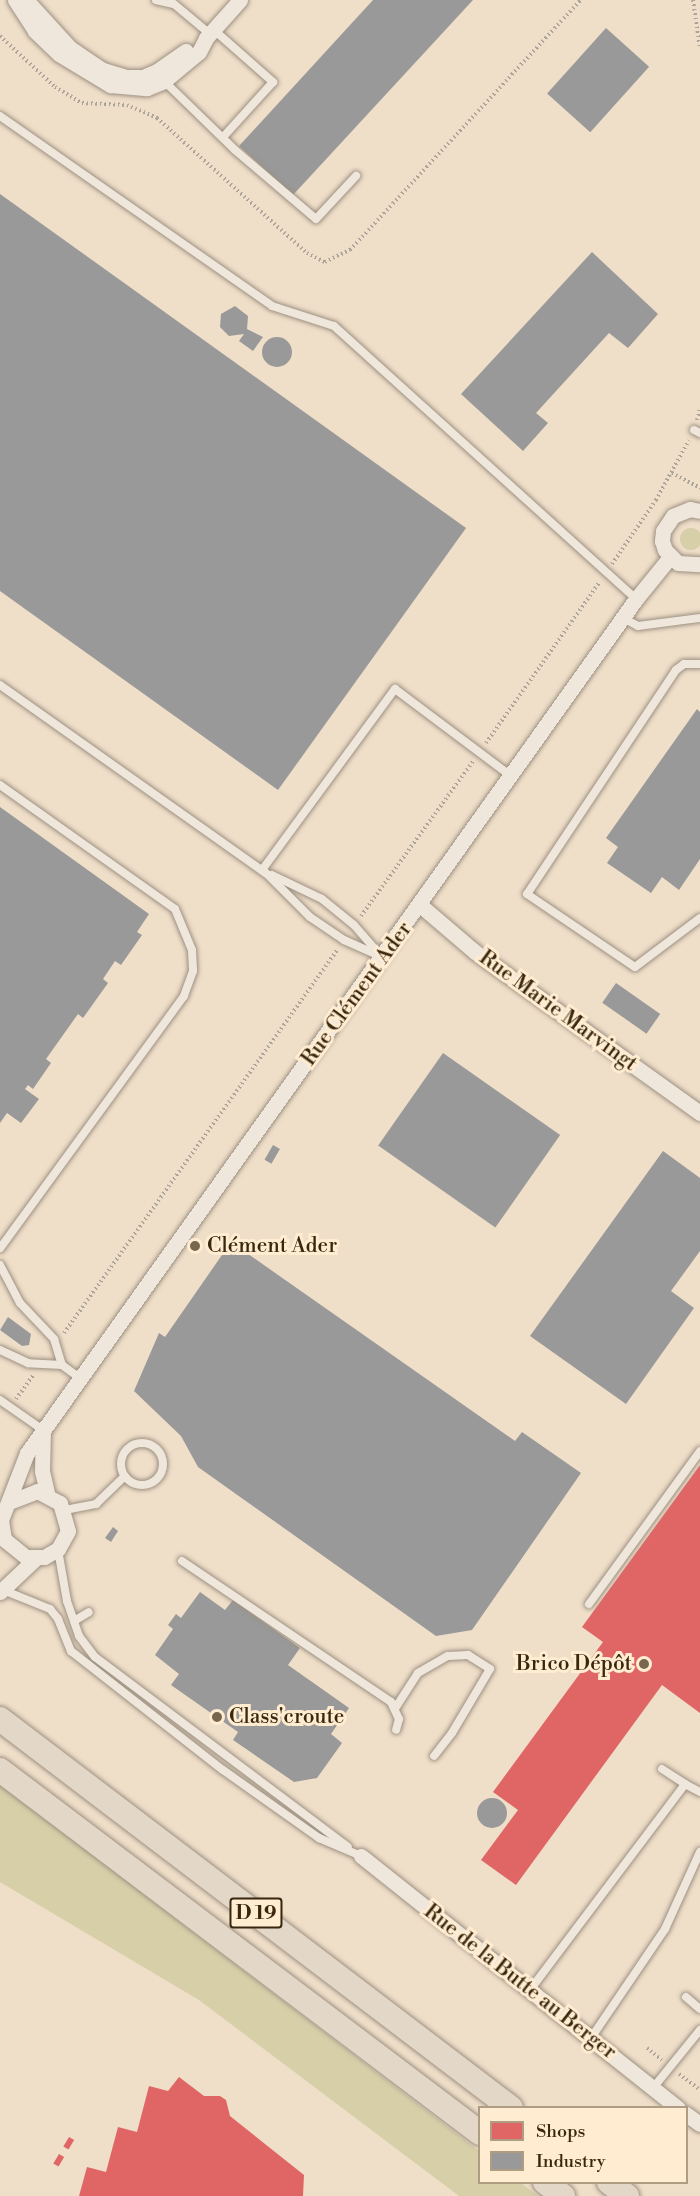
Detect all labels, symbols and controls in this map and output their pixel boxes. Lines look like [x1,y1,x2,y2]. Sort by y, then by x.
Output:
street label: Rue Clément Ader [296,917,418,1071]
street label: Rue Marie Marvingt [474,945,642,1077]
place label: Clément Ader [207,1233,337,1259]
marker: Clément Ader [188,1239,202,1253]
place label: Brico Dépôt [516,1651,632,1677]
marker: Brico Dépôt [637,1657,651,1671]
place label: Class'croute [229,1704,344,1730]
marker: Class'croute [210,1710,224,1724]
road number: D 19 [229,1896,283,1930]
street label: Rue de la Butte au Berger [419,1899,621,2065]
legend [478,2106,688,2184]
text: Shops [536,2120,585,2143]
text: Industry [536,2150,606,2173]

